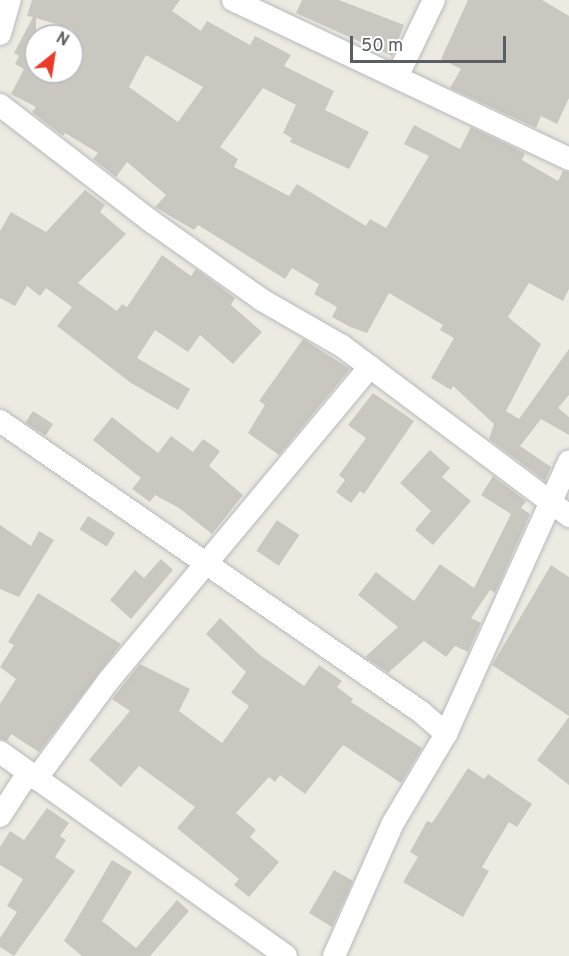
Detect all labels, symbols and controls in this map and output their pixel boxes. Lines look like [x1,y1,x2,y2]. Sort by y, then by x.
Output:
north arrow [24,24,84,84]
scale bar [353,24,509,62]
text: N [52,29,72,52]
text: 50 m [361,35,403,58]

